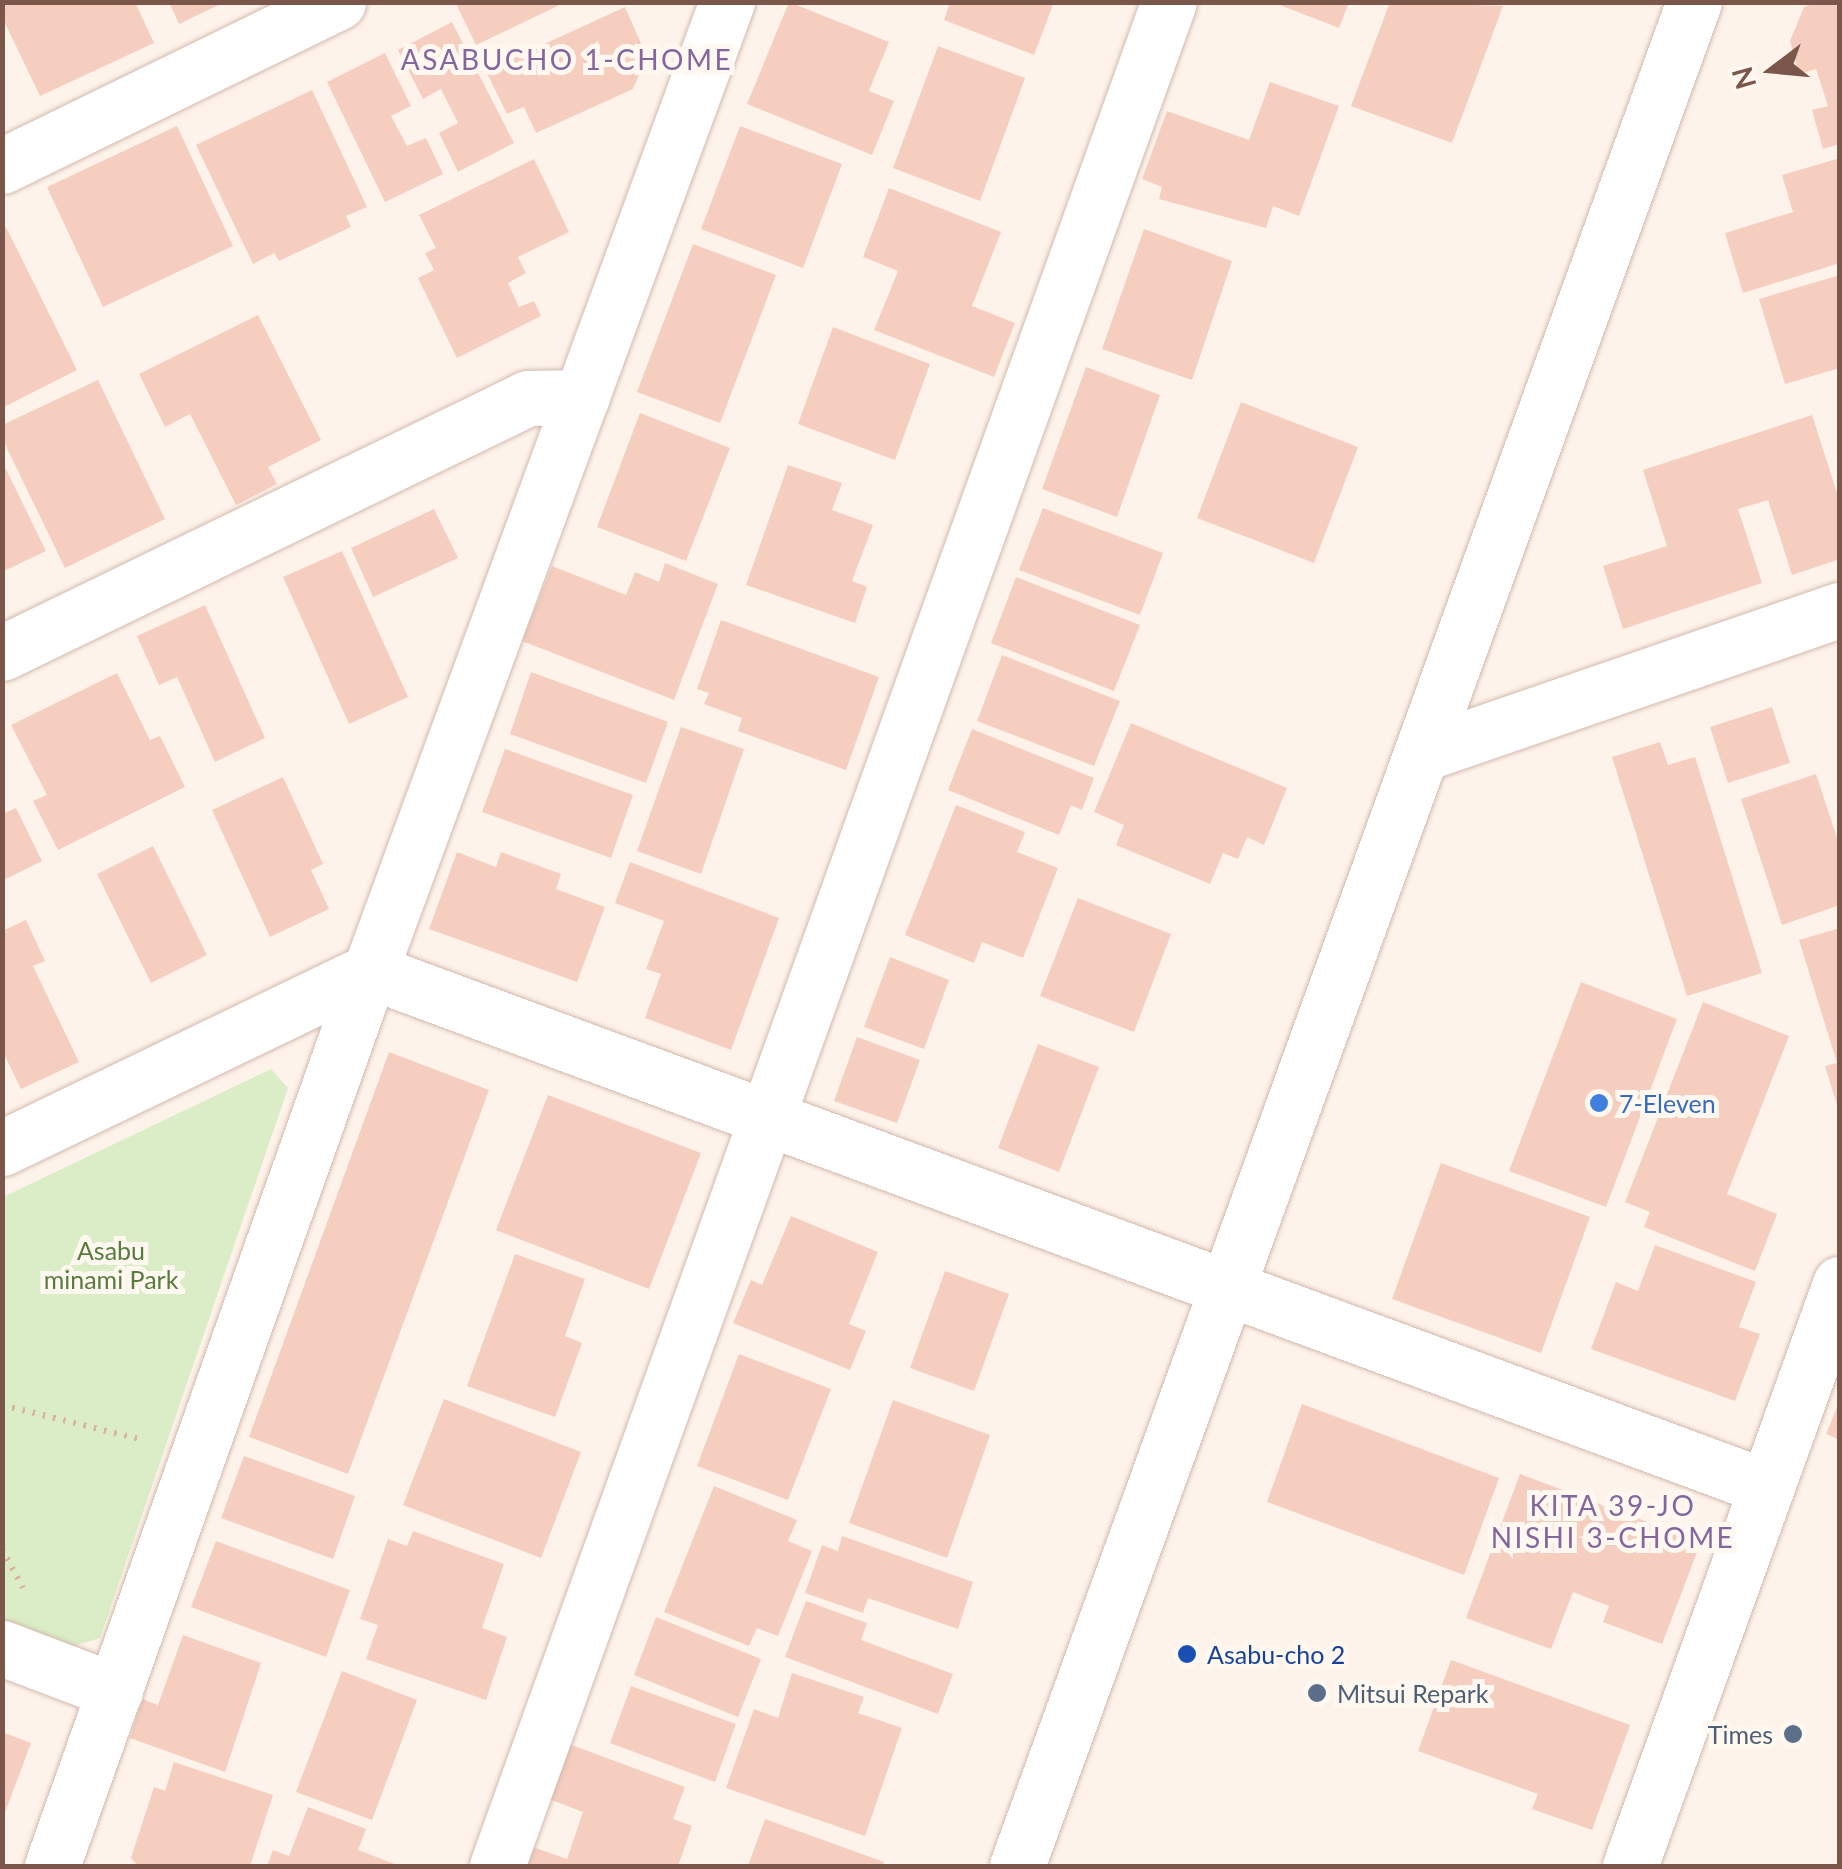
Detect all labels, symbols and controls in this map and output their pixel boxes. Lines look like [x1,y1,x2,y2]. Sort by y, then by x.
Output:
north arrow [1722,20,1822,120]
district label: ASABUCHO 1-CHOME [401,42,733,76]
text: N [1724,63,1762,93]
place label: 7-Eleven [1619,1088,1716,1118]
marker: 7-Eleven [1588,1092,1610,1114]
park label: Asabu minami Park [44,1236,178,1295]
district label: KITA 39-JO NISHI 3-CHOME [1491,1488,1735,1554]
place label: Asabu-cho 2 [1207,1639,1345,1669]
marker: Asabu-cho 2 [1176,1643,1198,1665]
place label: Mitsui Repark [1337,1678,1488,1708]
marker: Mitsui Repark [1306,1682,1328,1704]
place label: Times [1708,1719,1773,1749]
marker: Times [1782,1723,1804,1745]

